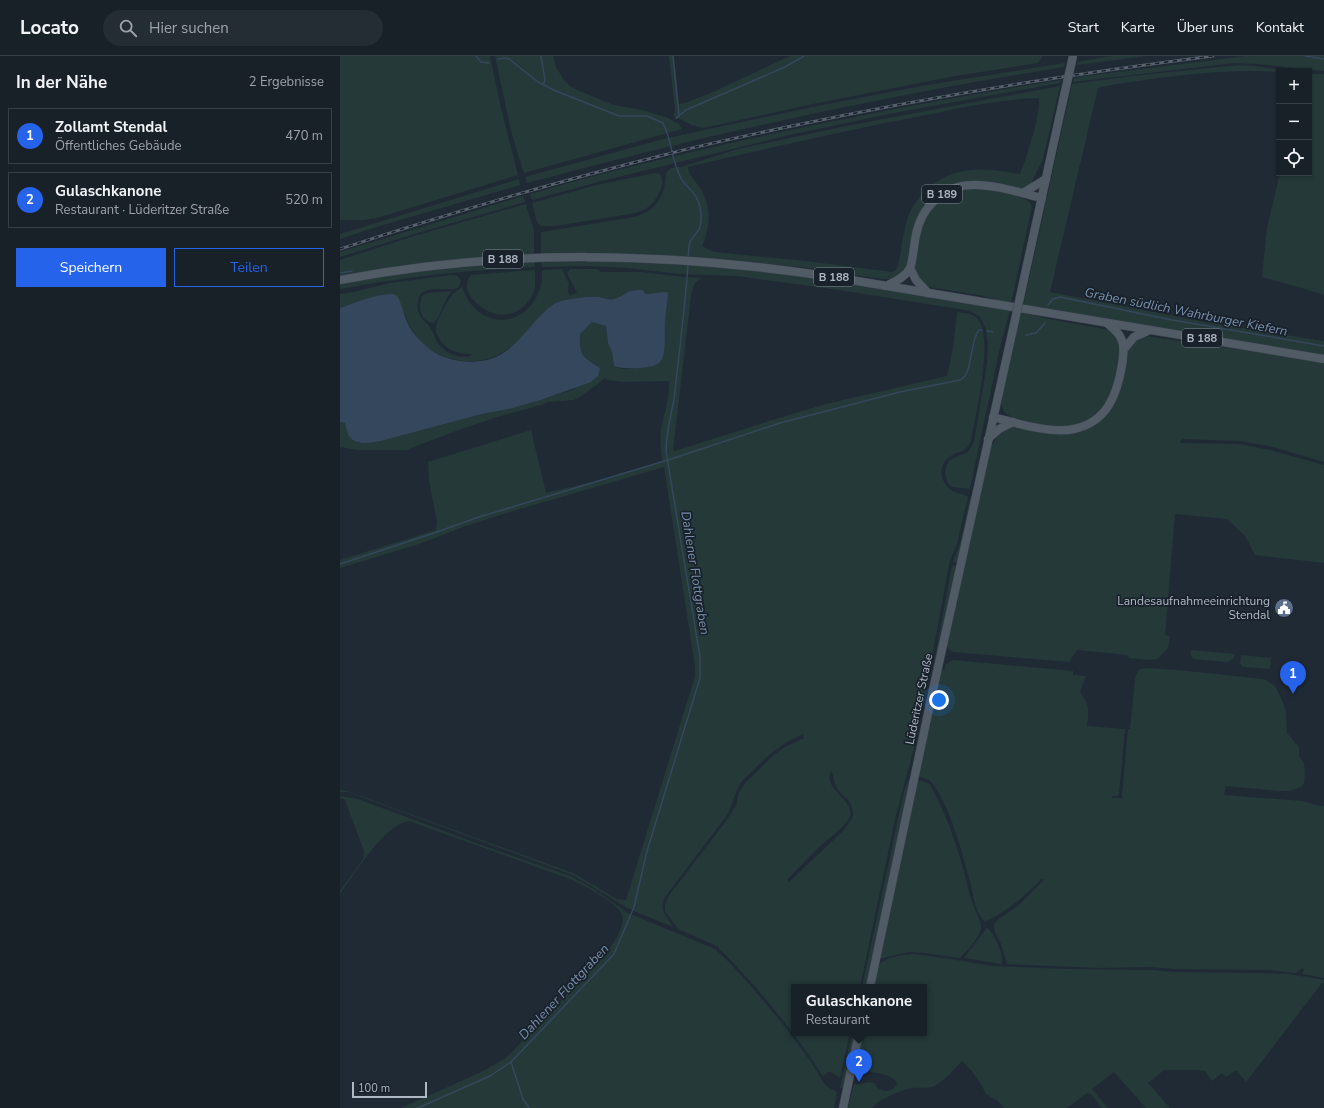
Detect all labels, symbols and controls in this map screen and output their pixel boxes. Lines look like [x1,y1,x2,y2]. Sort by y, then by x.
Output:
search box [103,10,383,46]
text: Locato [20,15,79,41]
icon: search [117,17,139,39]
text: Hier suchen [149,18,229,38]
text: Start [1068,18,1099,37]
text: Karte [1121,18,1155,37]
text: Über uns [1177,18,1234,37]
text: Kontakt [1256,18,1304,37]
map controls [1276,68,1312,176]
button: + [1276,68,1312,104]
text: In der Nähe [16,71,107,94]
text: 2 Ergebnisse [249,73,324,91]
button: − [1276,104,1312,140]
text: Zollamt Stendal [55,117,167,137]
text: 1 [26,127,34,145]
text: 470 m [285,127,323,145]
text: Öffentliches Gebäude [55,137,181,155]
button: locate [1276,140,1312,176]
text: Gulaschkanone [55,181,161,201]
road number: B 189 [922,185,962,203]
text: 2 [26,191,34,209]
text: 520 m [285,191,323,209]
text: Restaurant · Lüderitzer Straße [55,201,229,219]
button: Speichern [16,248,166,287]
button: Teilen [174,248,324,287]
road number: B 188 [483,250,523,268]
road number: B 188 [814,268,854,286]
water label: Graben südlich Wahrburger Kiefern [1083,283,1289,341]
road number: B 188 [1182,329,1222,347]
water label: Dahlener Flottgraben [676,510,714,636]
place label: Landesaufnahmeeinrichtung Stendal [1117,593,1270,623]
public building icon: Landesaufnahmeeinrichtung Stendal [1273,597,1295,619]
street label: Lüderitzer Straße [902,652,936,746]
pin: 1 [1280,661,1306,694]
your location [929,690,949,710]
water label: Dahlener Flottgraben [515,940,613,1044]
popup [791,984,927,1036]
text: Gulaschkanone [806,991,912,1011]
text: Restaurant [806,1011,870,1029]
pin: 2 [846,1049,872,1082]
scale bar [352,1080,427,1099]
text: 100 m [358,1081,390,1096]

